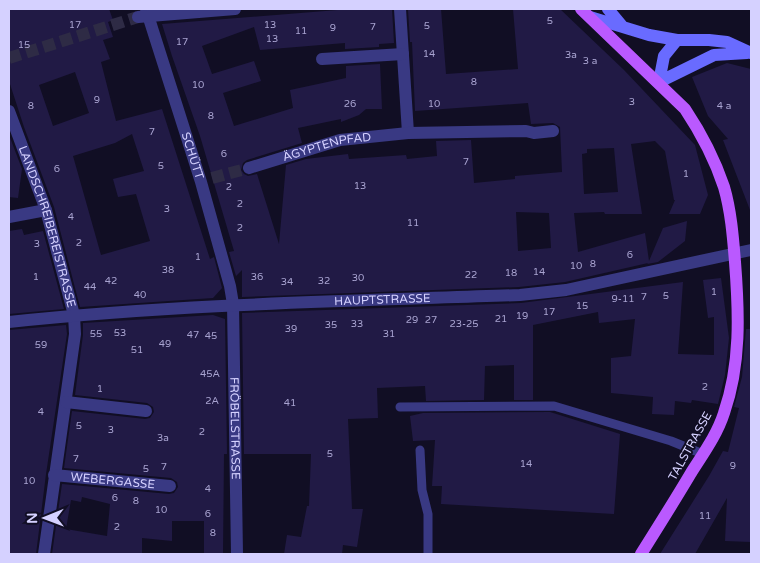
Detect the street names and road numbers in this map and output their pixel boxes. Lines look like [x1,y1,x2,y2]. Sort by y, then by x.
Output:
street label: ÄGYPTENPFAD [281,130,372,164]
street label: SCHÜTT [179,131,207,182]
street label: LANDSCHREIBEREISTRASSE [16,144,79,309]
street label: HAUPTSTRASSE [334,291,431,308]
street label: FRÖBELSTRASSE [227,377,243,480]
street label: TALSTRASSE [665,409,715,483]
street label: WEBERGASSE [70,470,156,492]

